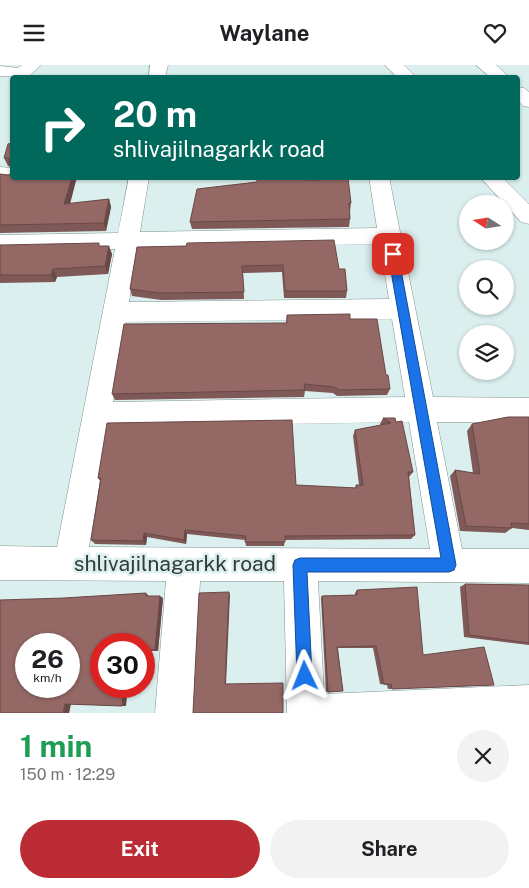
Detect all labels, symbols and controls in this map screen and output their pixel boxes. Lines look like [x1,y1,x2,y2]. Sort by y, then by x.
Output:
icon: menu [20,19,48,47]
icon: heart [481,19,509,47]
text: Waylane [220,20,309,46]
text: 20 m [113,94,197,135]
icon: right [30,95,95,160]
text: shlivajilnagarkk road [113,136,325,162]
north arrow [459,195,514,250]
map controls [459,195,514,380]
pin [372,233,414,275]
icon: arrive [379,240,407,268]
button: search [459,260,514,315]
button: layers [459,325,514,380]
street label: shlivajilnagarkk road [74,551,276,576]
speed limit sign: 30 [90,633,155,698]
text: 26 [31,644,64,674]
position arrow [278,649,330,701]
text: km/h [33,671,62,685]
text: 1 min [20,728,92,764]
button: close [457,730,509,782]
text: 150 m · 12:29 [20,765,115,784]
button: Exit [20,820,260,878]
button: Share [270,820,509,878]

